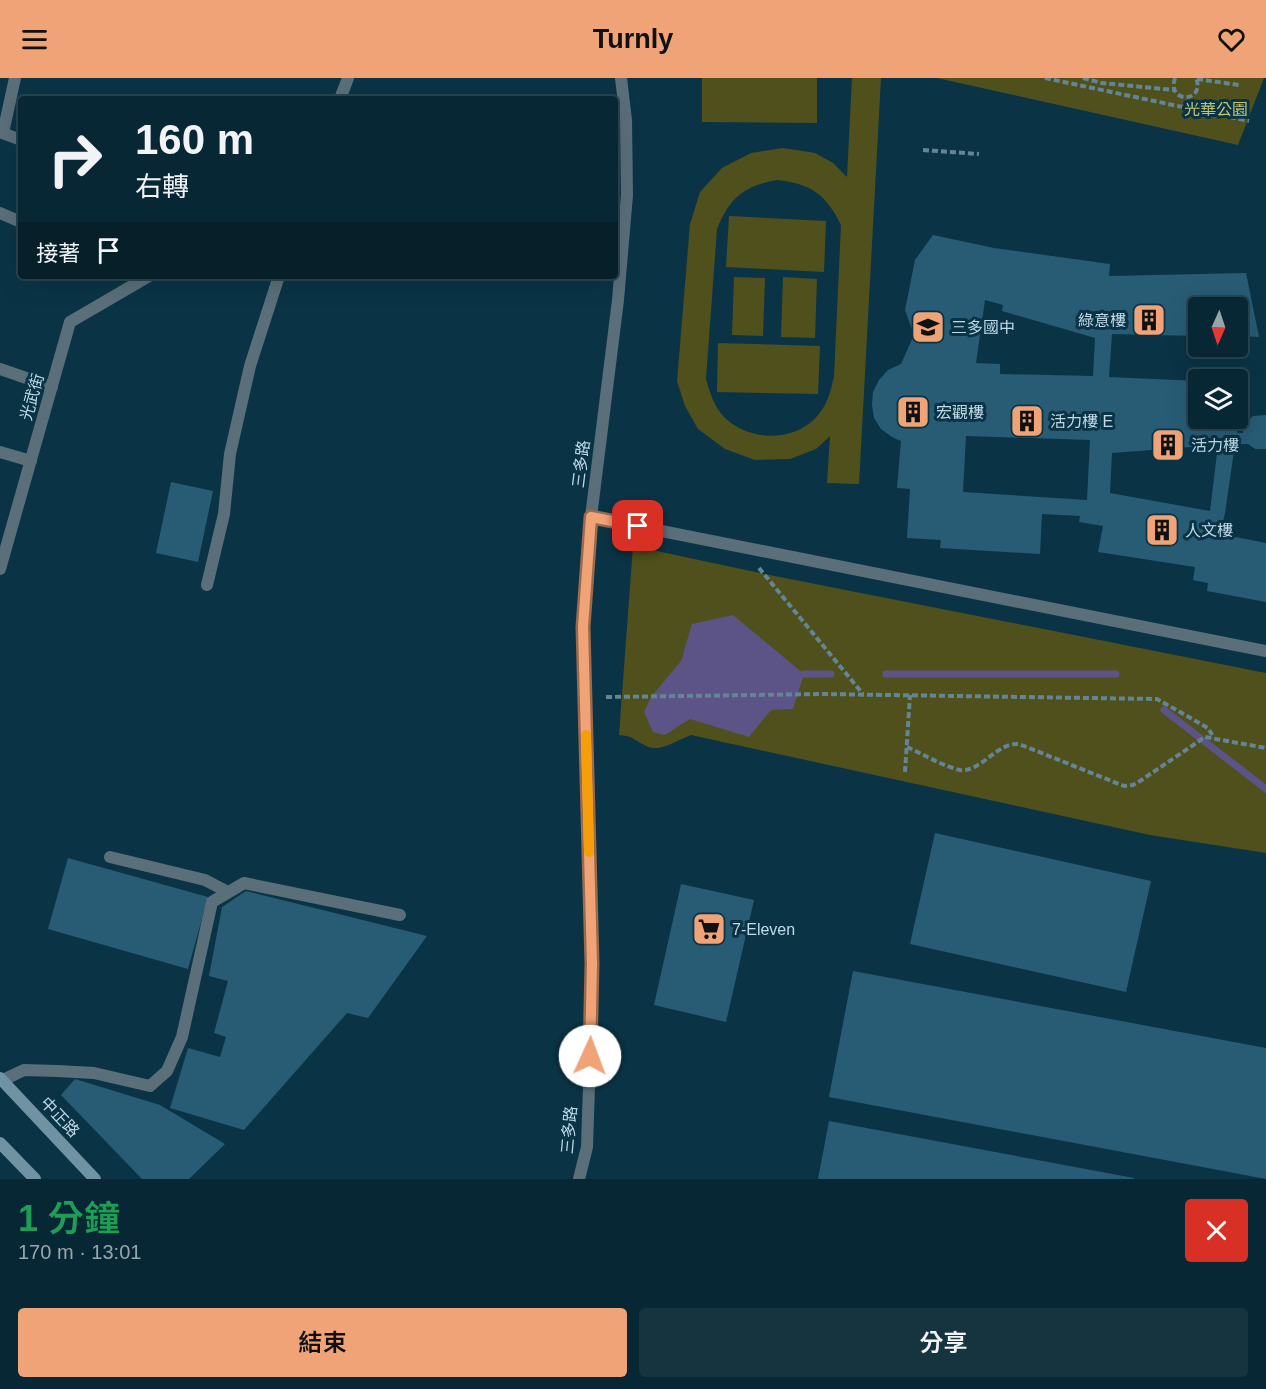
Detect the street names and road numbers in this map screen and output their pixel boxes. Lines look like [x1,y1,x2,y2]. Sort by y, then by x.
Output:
street label: 光武街 [17,372,47,422]
street label: 三多路 [570,439,592,489]
street label: 中正路 [37,1094,83,1140]
street label: 三多路 [558,1105,580,1155]

